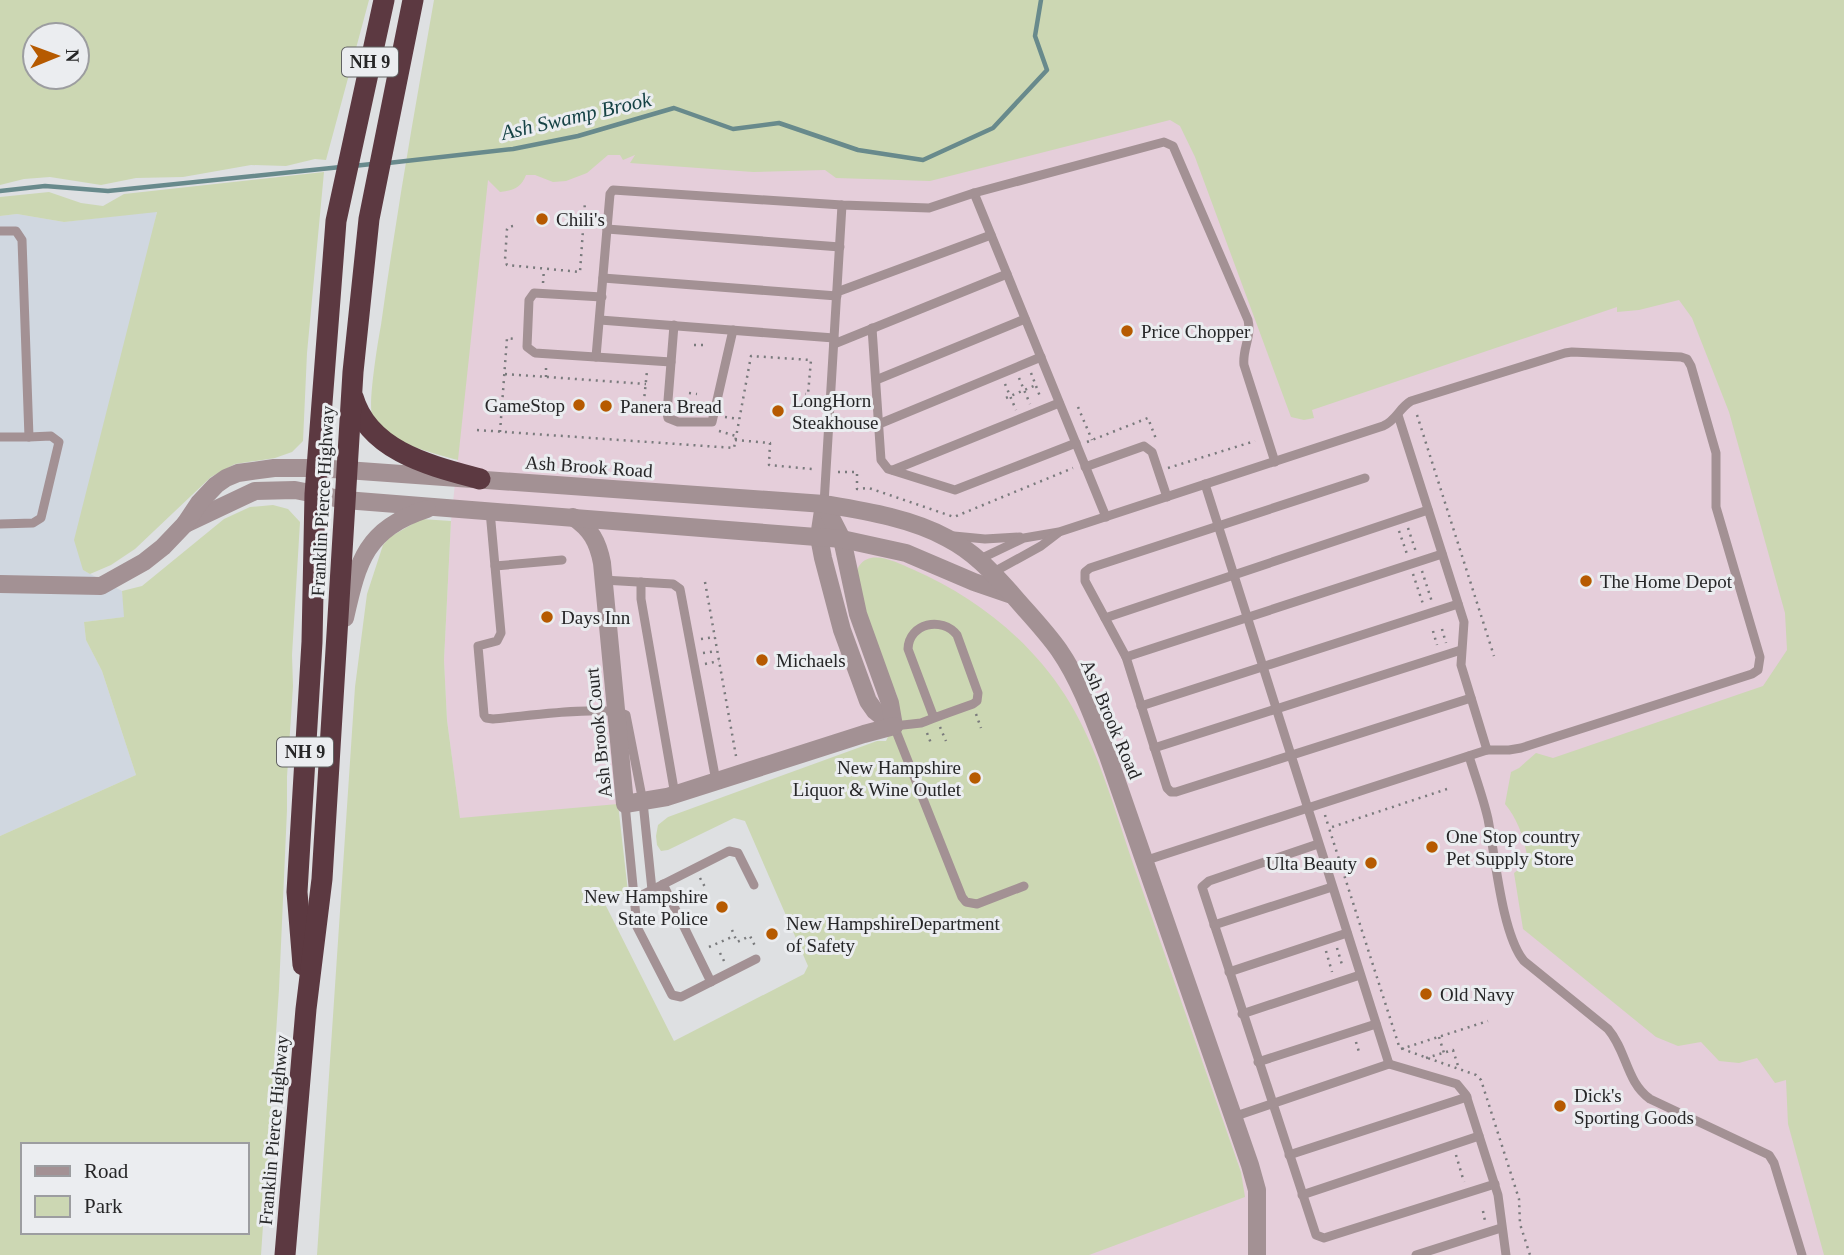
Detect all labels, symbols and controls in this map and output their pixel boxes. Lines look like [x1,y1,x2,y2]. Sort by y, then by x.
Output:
north arrow [21,21,91,91]
road number: NH 9 [342,48,398,76]
text: N [62,49,83,63]
water label: Ash Swamp Brook [497,87,654,145]
place label: Chili's [556,209,605,230]
marker: Chili's [534,211,550,227]
place label: Price Chopper [1141,321,1251,342]
marker: Price Chopper [1119,323,1135,339]
place label: LongHorn Steakhouse [792,390,879,433]
place label: GameStop [485,395,565,416]
place label: Panera Bread [620,396,722,417]
marker: GameStop [571,397,587,413]
marker: Panera Bread [598,398,614,414]
marker: LongHorn Steakhouse [770,403,786,419]
street label: Franklin Pierce Highway [307,405,338,597]
street label: Ash Brook Road [525,452,654,481]
place label: The Home Depot [1600,571,1733,592]
marker: The Home Depot [1578,573,1594,589]
place label: Days Inn [561,607,631,628]
marker: Days Inn [539,609,555,625]
place label: Michaels [776,650,846,671]
marker: Michaels [754,652,770,668]
street label: Ash Brook Road [1077,656,1146,783]
street label: Ash Brook Court [581,666,616,799]
road number: NH 9 [277,738,333,766]
place label: New Hampshire Liquor & Wine Outlet [793,757,962,800]
marker: New Hampshire Liquor & Wine Outlet [967,770,983,786]
place label: One Stop country Pet Supply Store [1446,826,1581,869]
marker: One Stop country Pet Supply Store [1424,839,1440,855]
place label: Ulta Beauty [1266,853,1357,874]
marker: Ulta Beauty [1363,855,1379,871]
place label: New Hampshire State Police [584,886,708,929]
marker: New Hampshire State Police [714,899,730,915]
place label: New HampshireDepartment of Safety [786,913,1000,956]
marker: New HampshireDepartment of Safety [764,926,780,942]
place label: Old Navy [1440,984,1515,1005]
marker: Old Navy [1418,986,1434,1002]
street label: Franklin Pierce Highway [255,1033,292,1226]
place label: Dick's Sporting Goods [1574,1085,1694,1128]
marker: Dick's Sporting Goods [1552,1098,1568,1114]
legend [21,1143,248,1234]
text: Road [84,1159,129,1183]
text: Park [84,1194,123,1218]

